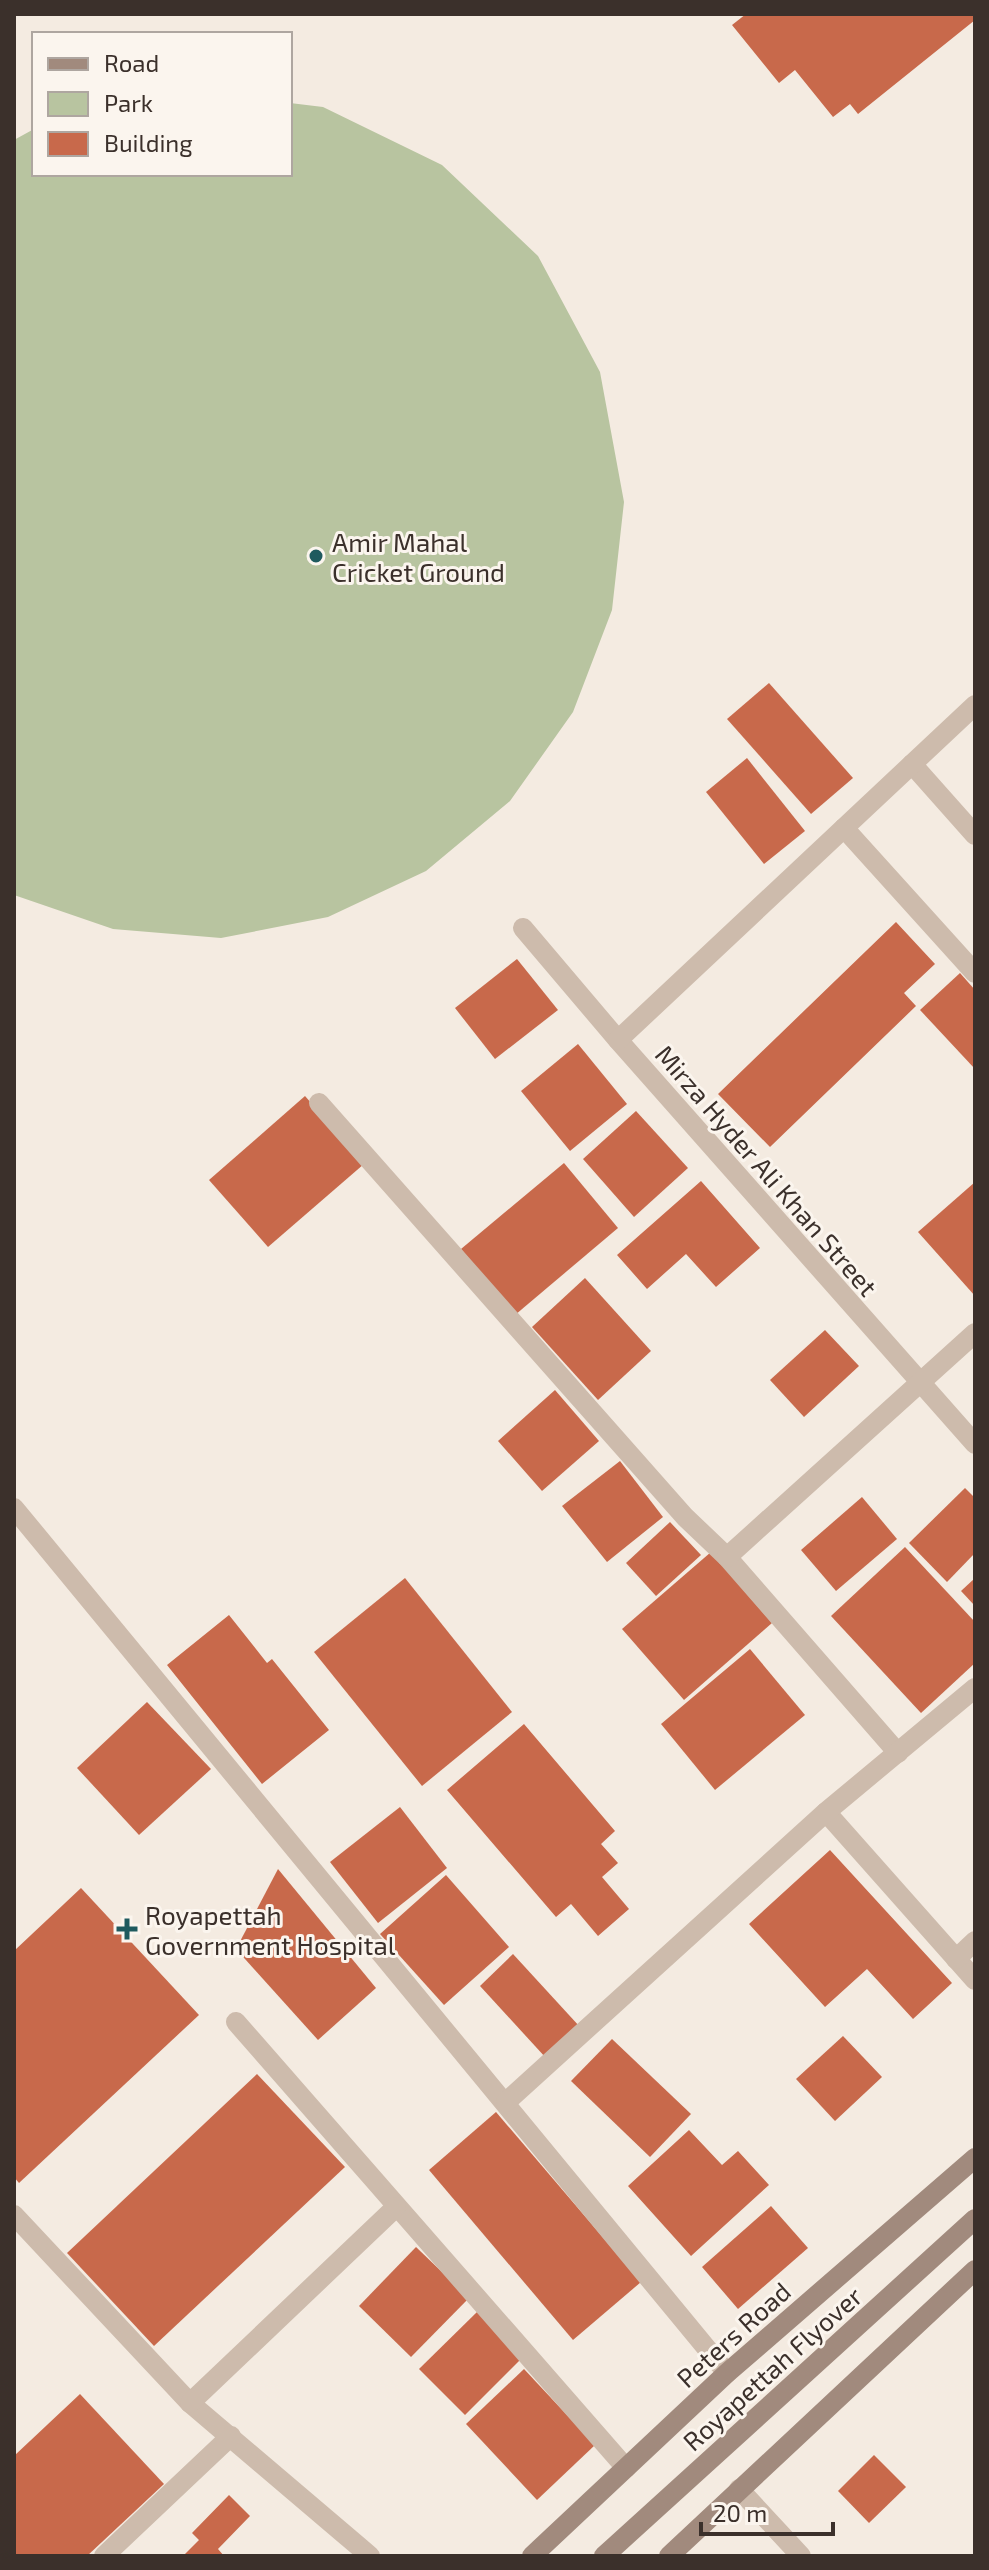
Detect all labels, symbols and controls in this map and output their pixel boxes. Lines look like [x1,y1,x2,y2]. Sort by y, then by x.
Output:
legend [32,32,292,176]
text: Road [104,48,159,77]
text: Park [104,88,153,117]
text: Building [104,128,193,157]
place label: Amir Mahal Cricket Ground [332,526,505,587]
marker: Amir Mahal Cricket Ground [307,547,325,565]
street label: Mirza Hyder Ali Khan Street [650,1038,884,1302]
place label: Royapettah Government Hospital [145,1899,396,1960]
marker: Royapettah Government Hospital [116,1918,138,1940]
street label: Peters Road [670,2275,796,2393]
street label: Royapettah Flyover [676,2280,868,2456]
scale bar [701,2486,833,2536]
text: 20 m [713,2498,767,2527]

